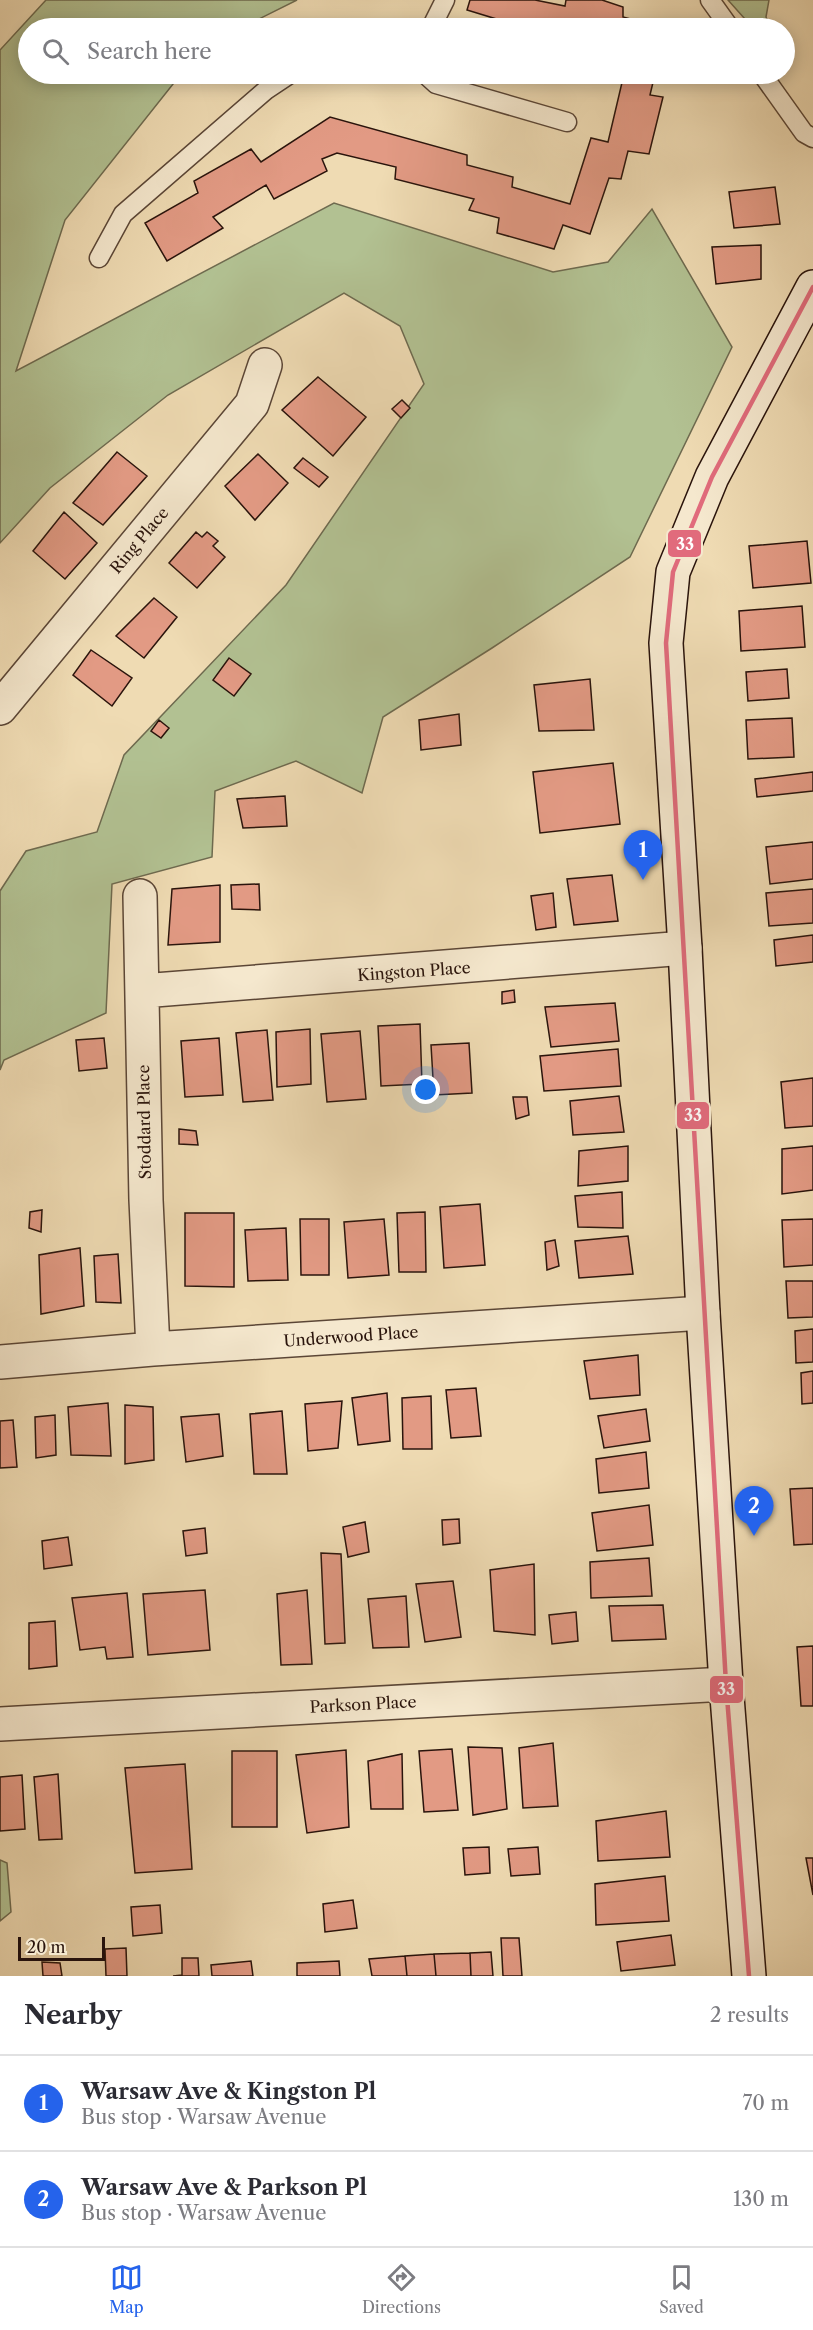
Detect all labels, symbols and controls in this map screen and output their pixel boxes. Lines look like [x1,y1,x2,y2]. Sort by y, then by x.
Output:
search box [18,18,795,84]
icon: search [39,35,72,68]
text: Search here [87,38,212,65]
street label: Ring Place [105,503,173,577]
line badge: 33 [667,529,702,558]
text: 33 [676,534,694,554]
pin: 1 [624,830,662,880]
street label: Kingston Place [357,957,471,985]
street label: Stoddard Place [133,1064,155,1179]
your location [411,1075,440,1104]
line badge: 33 [676,1101,710,1130]
text: 33 [684,1105,702,1125]
street label: Underwood Place [283,1321,419,1351]
pin: 2 [734,1486,774,1536]
line badge: 33 [709,1675,744,1704]
text: 33 [717,1679,735,1699]
street label: Parkson Place [309,1691,417,1717]
scale bar [18,1934,105,1962]
text: 20 m [27,1937,66,1957]
text: Nearby [24,1999,122,2031]
text: 2 results [710,2003,789,2027]
text: Warsaw Ave & Kingston Pl [81,2078,376,2105]
text: 1 [39,2091,48,2115]
text: 70 m [743,2091,789,2115]
text: Bus stop · Warsaw Avenue [81,2105,326,2129]
text: Warsaw Ave & Parkson Pl [81,2174,367,2201]
text: 2 [38,2187,49,2211]
text: 130 m [733,2187,789,2211]
text: Bus stop · Warsaw Avenue [81,2201,326,2225]
tab: Map [109,2261,144,2317]
tab: Directions [362,2261,441,2317]
tab: Saved [659,2261,704,2317]

